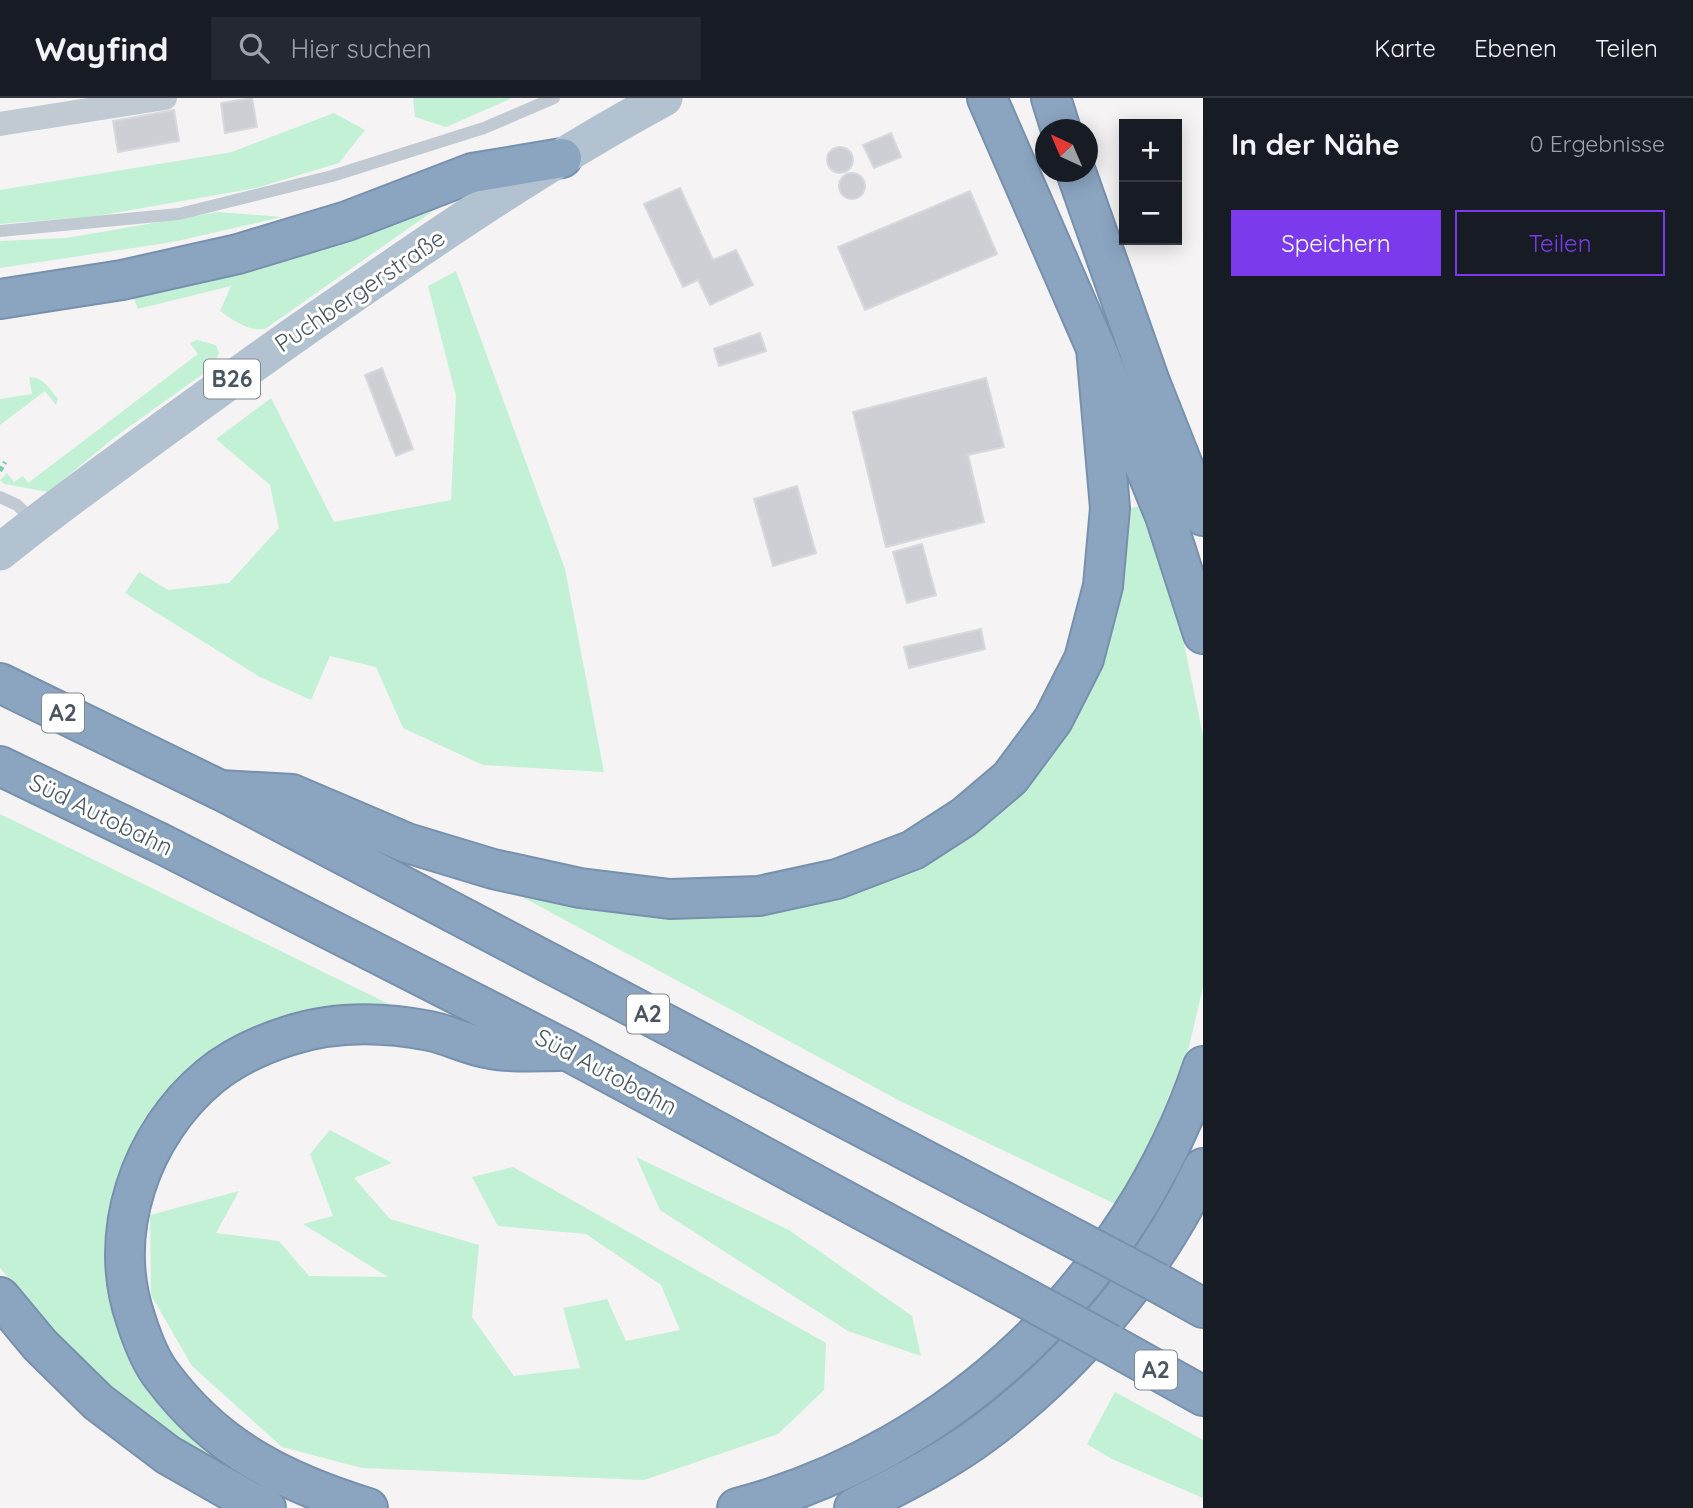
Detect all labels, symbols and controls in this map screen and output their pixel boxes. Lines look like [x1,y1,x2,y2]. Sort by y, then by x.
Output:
search box [211,17,701,80]
text: Wayfind [35,28,169,69]
icon: search [235,29,273,67]
text: Hier suchen [291,32,432,65]
text: Karte [1374,33,1436,63]
text: Ebenen [1474,33,1557,63]
text: Teilen [1595,33,1658,63]
north arrow [1035,119,1098,182]
map controls [1119,119,1182,245]
button: + [1119,119,1182,182]
text: In der Nähe [1231,125,1400,163]
text: 0 Ergebnisse [1530,129,1665,158]
button: − [1119,182,1182,245]
button: Speichern [1231,210,1441,276]
button: Teilen [1455,210,1665,276]
street label: Puchbergerstraße [268,222,450,358]
road number: B26 [204,360,260,398]
road number: A2 [42,694,84,733]
street label: Süd Autobahn [25,766,178,862]
road number: A2 [627,995,669,1034]
street label: Süd Autobahn [530,1021,683,1121]
road number: A2 [1135,1350,1177,1390]

